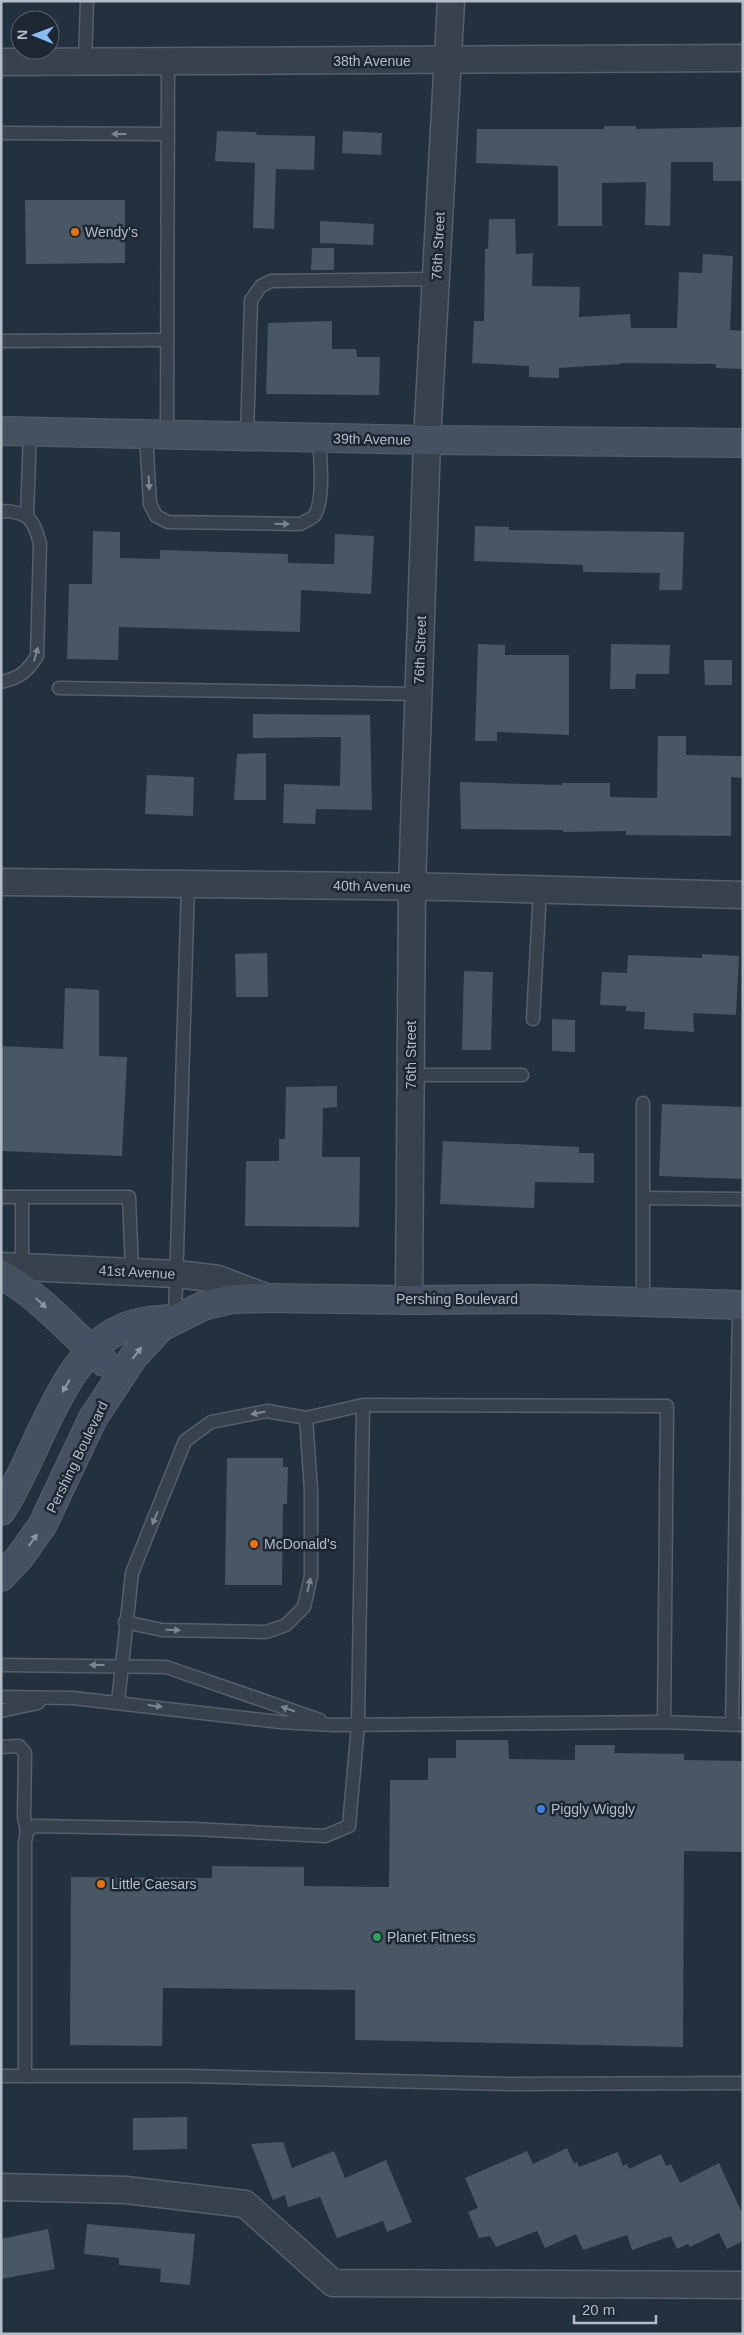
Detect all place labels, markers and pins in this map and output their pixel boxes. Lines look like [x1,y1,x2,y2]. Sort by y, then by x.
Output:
place label: Wendy's [85,224,138,240]
marker: Wendy's [69,226,81,238]
place label: McDonald's [264,1536,337,1552]
marker: McDonald's [248,1538,260,1550]
place label: Piggly Wiggly [551,1801,635,1817]
marker: Piggly Wiggly [535,1803,547,1815]
place label: Little Caesars [111,1876,197,1892]
marker: Little Caesars [95,1878,107,1890]
place label: Planet Fitness [387,1929,476,1945]
marker: Planet Fitness [371,1931,383,1943]

